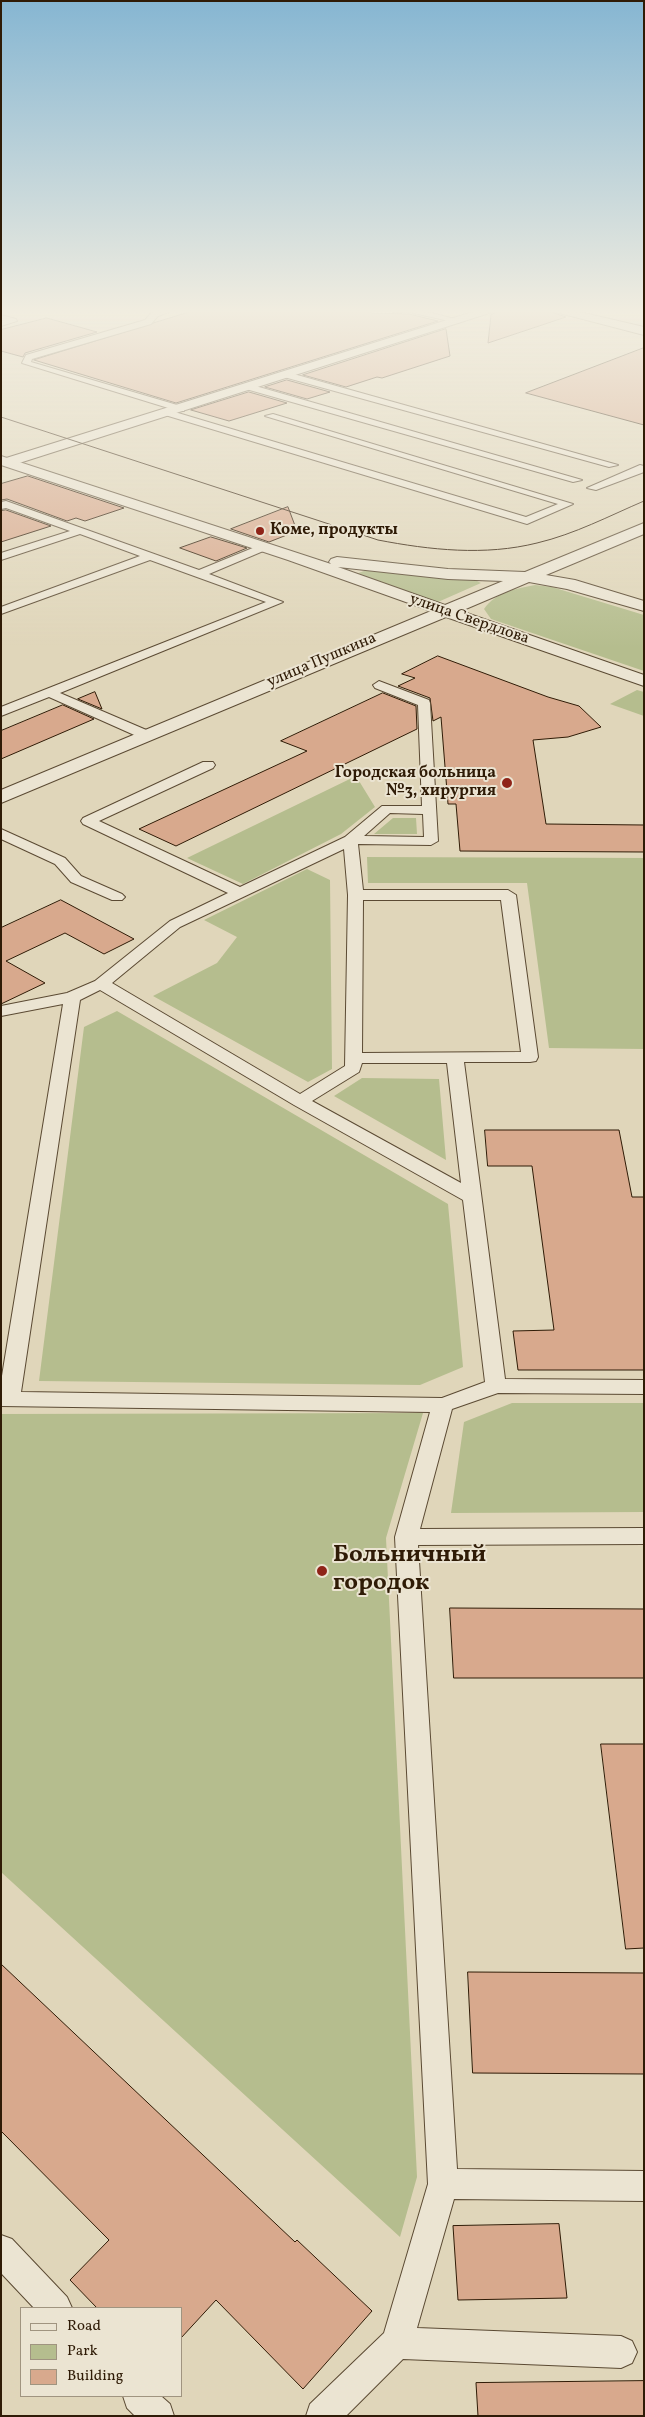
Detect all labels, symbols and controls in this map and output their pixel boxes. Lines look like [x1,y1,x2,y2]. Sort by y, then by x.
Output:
place label: Коме, продукты [270,521,398,541]
marker: Коме, продукты [254,525,266,537]
street label: улица Свердлова [407,591,531,649]
street label: улица Пушкина [264,629,380,693]
place label: Городская больница №3, хирургия [335,764,496,802]
marker: Городская больница №3, хирургия [500,776,514,790]
place label: Больничный городок [333,1543,486,1599]
marker: Больничный городок [315,1564,329,1578]
legend [20,2307,182,2397]
text: Road [67,2316,101,2337]
text: Park [67,2341,98,2362]
text: Building [67,2366,123,2387]

